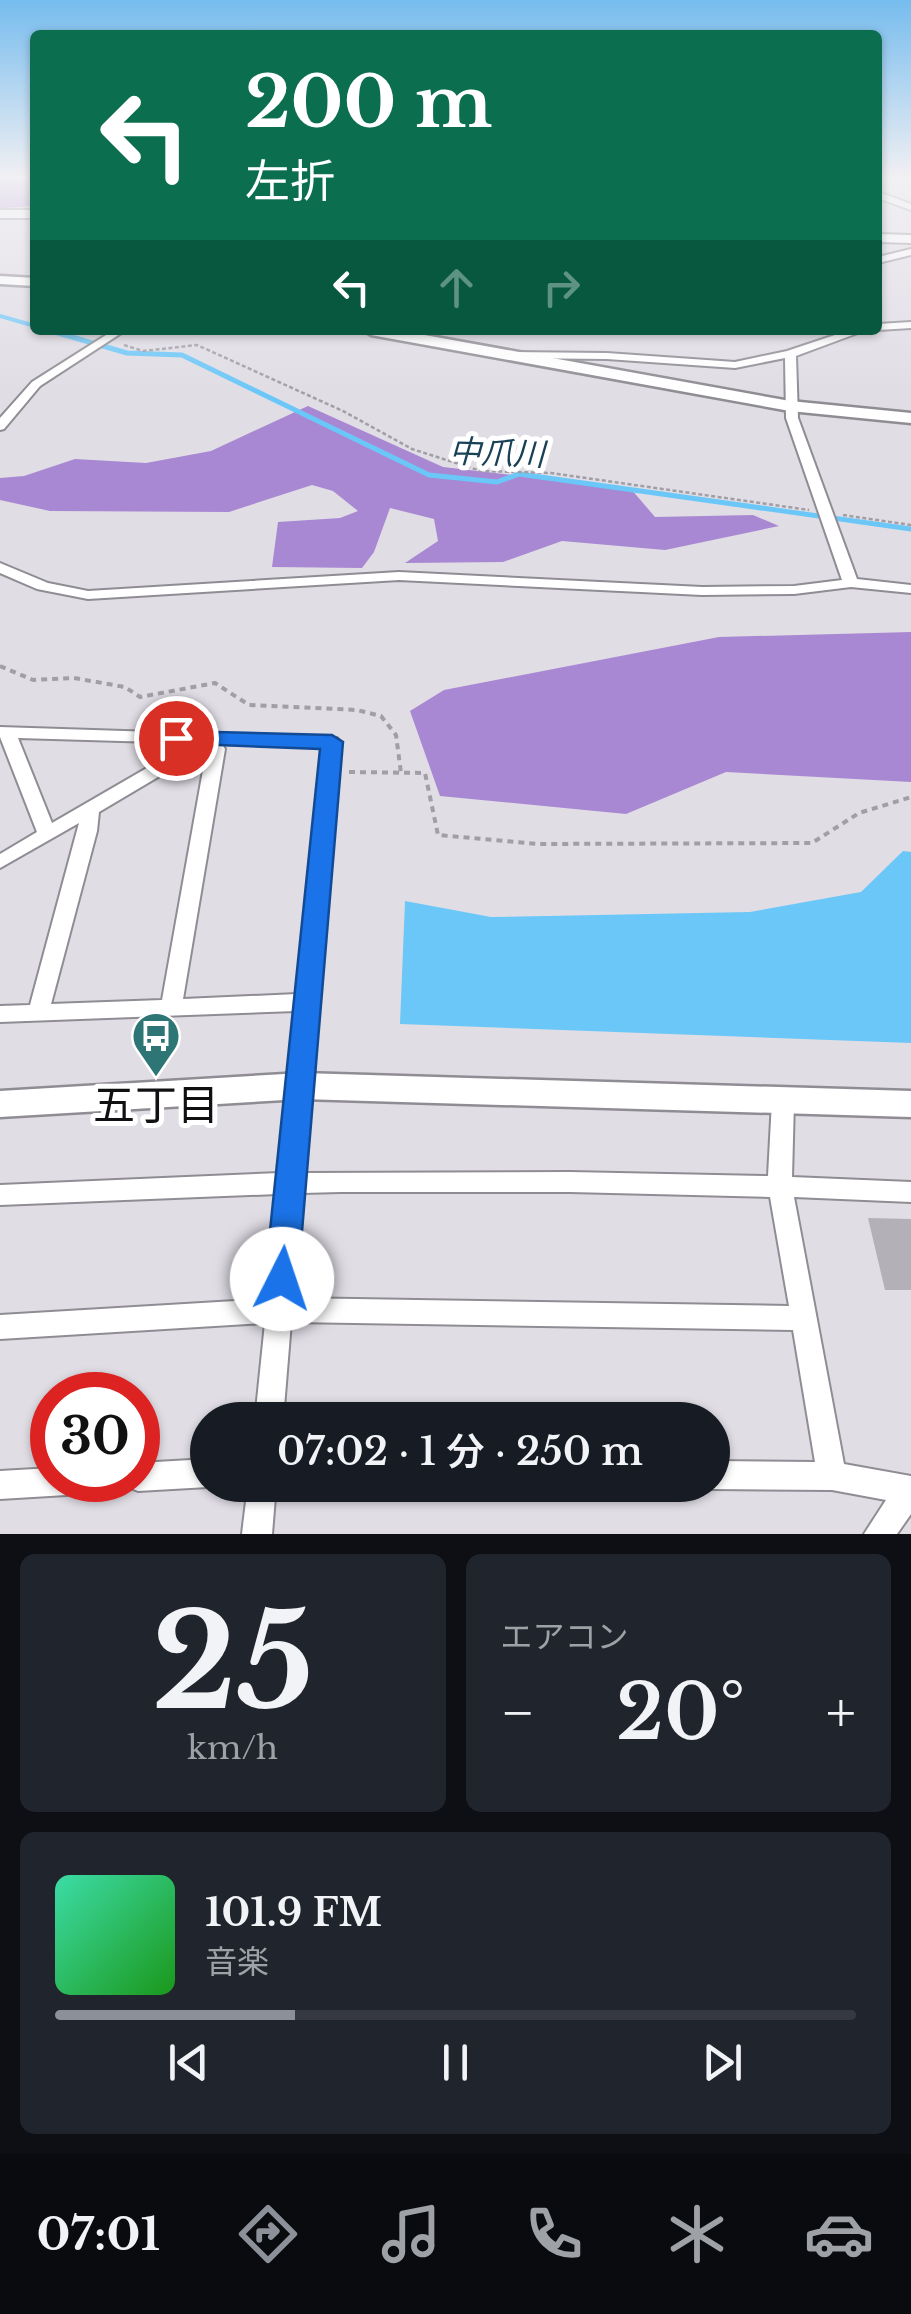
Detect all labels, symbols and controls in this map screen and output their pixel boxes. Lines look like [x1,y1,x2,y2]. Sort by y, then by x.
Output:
text: 200 m [245,59,492,146]
icon: left [80,70,210,200]
text: 左折 [245,153,335,209]
icon: left [324,260,379,315]
icon: ahead [429,260,484,315]
icon: right [534,260,589,315]
water label: 中爪川 [448,431,549,475]
pin [134,696,219,781]
icon: arrive [149,711,204,766]
bus stop icon: 五丁目 [130,1010,182,1078]
place label: 五丁目 [93,1079,219,1131]
position arrow [230,1227,334,1331]
speed limit sign: 30 [30,1372,160,1502]
text: 07:02 · 1 分 · 250 m [277,1428,643,1475]
text: 25 [152,1582,314,1743]
text: エアコン [501,1617,629,1657]
text: 20° [616,1666,745,1759]
text: − [501,1679,535,1747]
text: + [826,1679,856,1747]
text: km/h [187,1728,278,1768]
text: 101.9 FM [205,1889,382,1936]
text: 音楽 [205,1942,269,1982]
icon: previous [161,2035,216,2090]
icon: pause [428,2035,483,2090]
icon: next [695,2035,750,2090]
icon: directions [233,2199,303,2269]
icon: music [376,2199,446,2269]
icon: phone [519,2199,589,2269]
icon: climate [662,2199,732,2269]
icon: car [804,2199,874,2269]
text: 07:01 [36,2206,160,2262]

